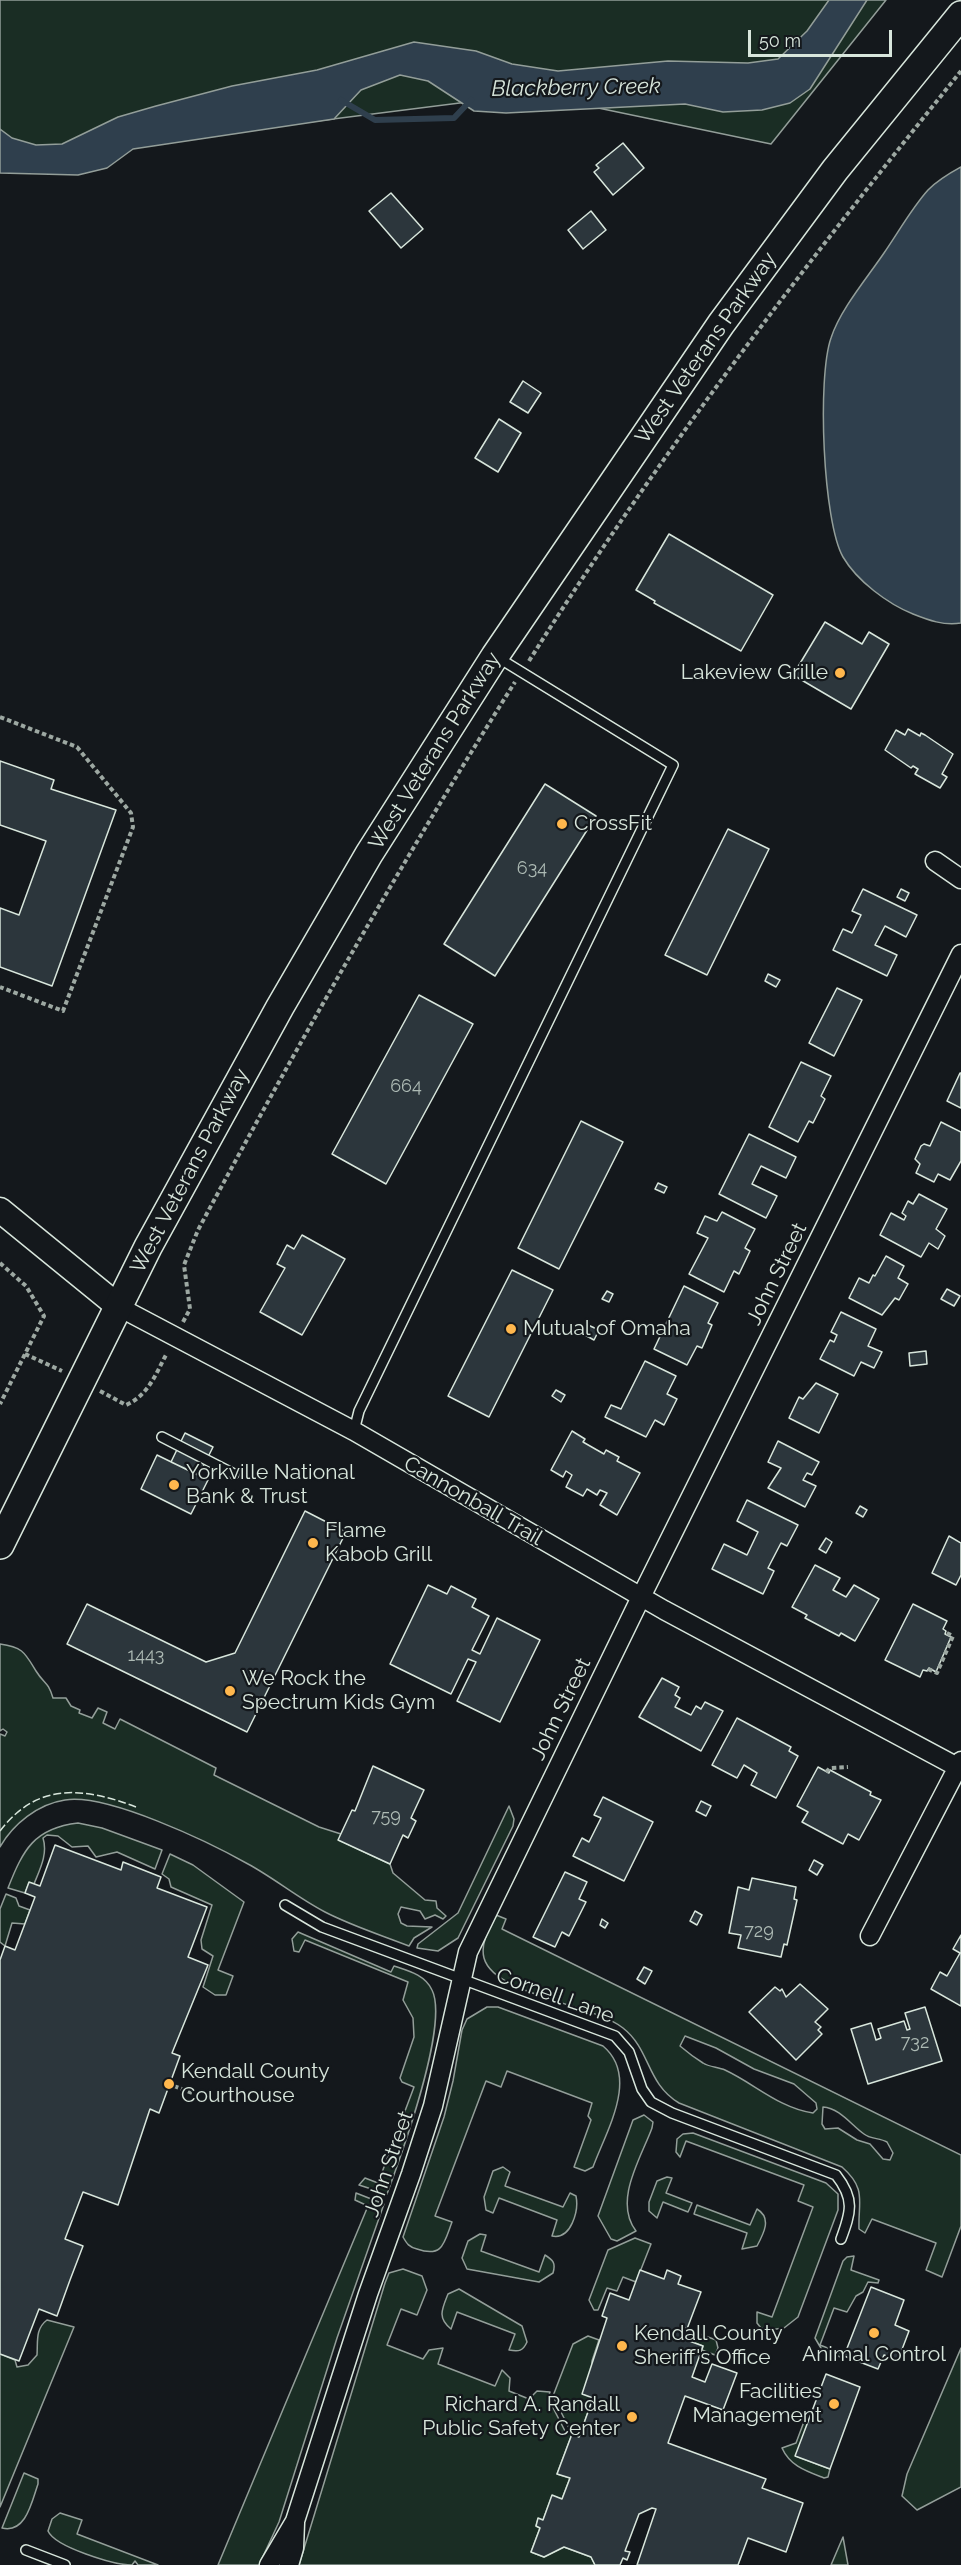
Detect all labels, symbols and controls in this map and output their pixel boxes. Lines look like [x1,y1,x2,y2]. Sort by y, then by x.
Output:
scale bar [751,18,895,56]
text: 50 m [759,30,801,51]
water label: Blackberry Creek [491,73,661,103]
street label: West Veterans Parkway [630,247,782,449]
street label: West Veterans Parkway [364,647,506,855]
place label: Lakeview Grille [681,660,828,686]
marker: Lakeview Grille [833,666,847,680]
place label: CrossFit [574,811,652,837]
marker: CrossFit [555,817,569,831]
house number: 634 [517,858,547,880]
street label: West Veterans Parkway [125,1064,255,1278]
house number: 664 [390,1076,422,1098]
street label: John Street [741,1219,813,1329]
place label: Mutual of Omaha [523,1316,691,1342]
marker: Mutual of Omaha [504,1322,518,1336]
street label: Cannonball Trail [399,1451,547,1551]
place label: Yorkville National Bank & Trust [186,1460,355,1510]
marker: Yorkville National Bank & Trust [167,1478,181,1492]
place label: Flame Kabob Grill [325,1518,432,1568]
marker: Flame Kabob Grill [306,1536,320,1550]
house number: 1443 [128,1645,164,1667]
street label: John Street [525,1654,597,1764]
place label: We Rock the Spectrum Kids Gym [242,1666,435,1716]
marker: We Rock the Spectrum Kids Gym [223,1684,237,1698]
house number: 759 [371,1806,401,1828]
house number: 729 [744,1921,774,1943]
street label: Cornell Lane [492,1963,618,2029]
house number: 732 [901,2032,929,2054]
place label: Kendall County Courthouse [181,2059,330,2109]
marker: Kendall County Courthouse [162,2077,176,2091]
street label: John Street [359,2108,419,2220]
place label: Kendall County Sheriff's Office [634,2321,783,2371]
marker: Animal Control [867,2326,881,2340]
marker: Kendall County Sheriff's Office [615,2339,629,2353]
place label: Animal Control [802,2342,946,2368]
place label: Facilities Management [692,2379,822,2429]
place label: Richard A. Randall Public Safety Center [422,2392,620,2442]
marker: Facilities Management [827,2397,841,2411]
marker: Richard A. Randall Public Safety Center [625,2410,639,2424]

